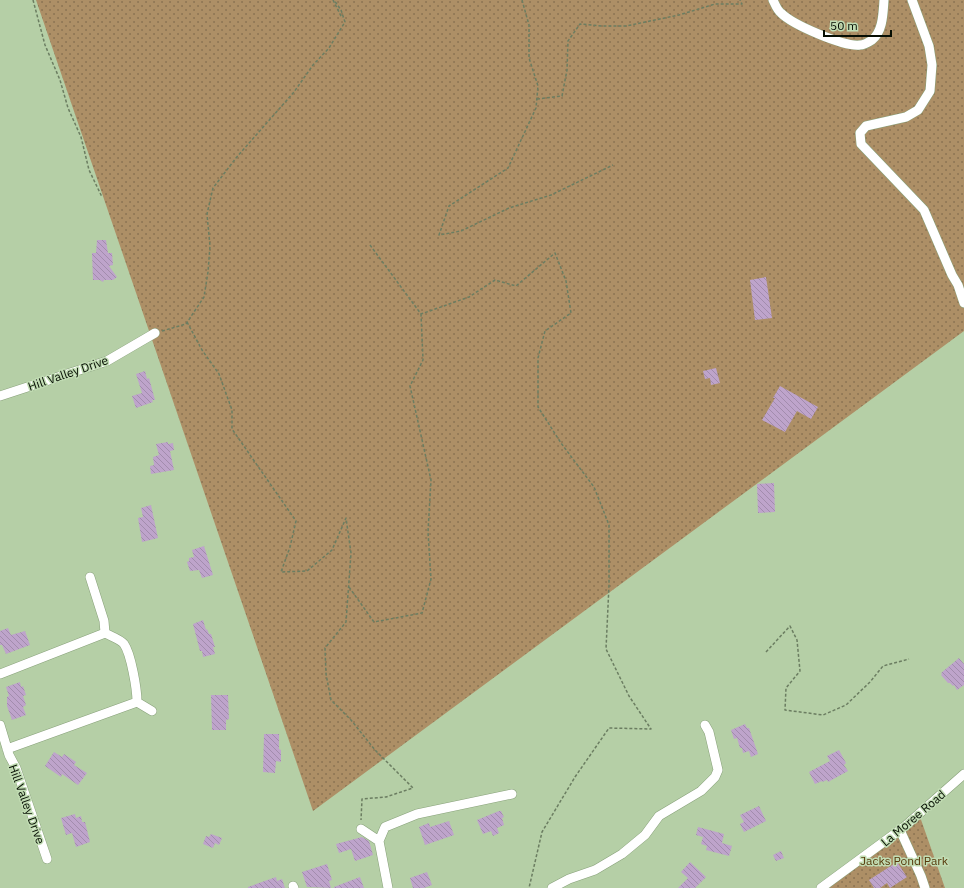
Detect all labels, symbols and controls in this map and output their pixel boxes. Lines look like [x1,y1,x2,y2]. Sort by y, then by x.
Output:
scale bar [824,12,891,38]
text: 50 m [830,18,858,33]
street label: Hill Valley Drive [26,352,110,394]
street label: Hill Valley Drive [6,762,49,846]
street label: La Moree Road [878,787,948,849]
park label: Jacks Pond Park [860,853,949,868]

